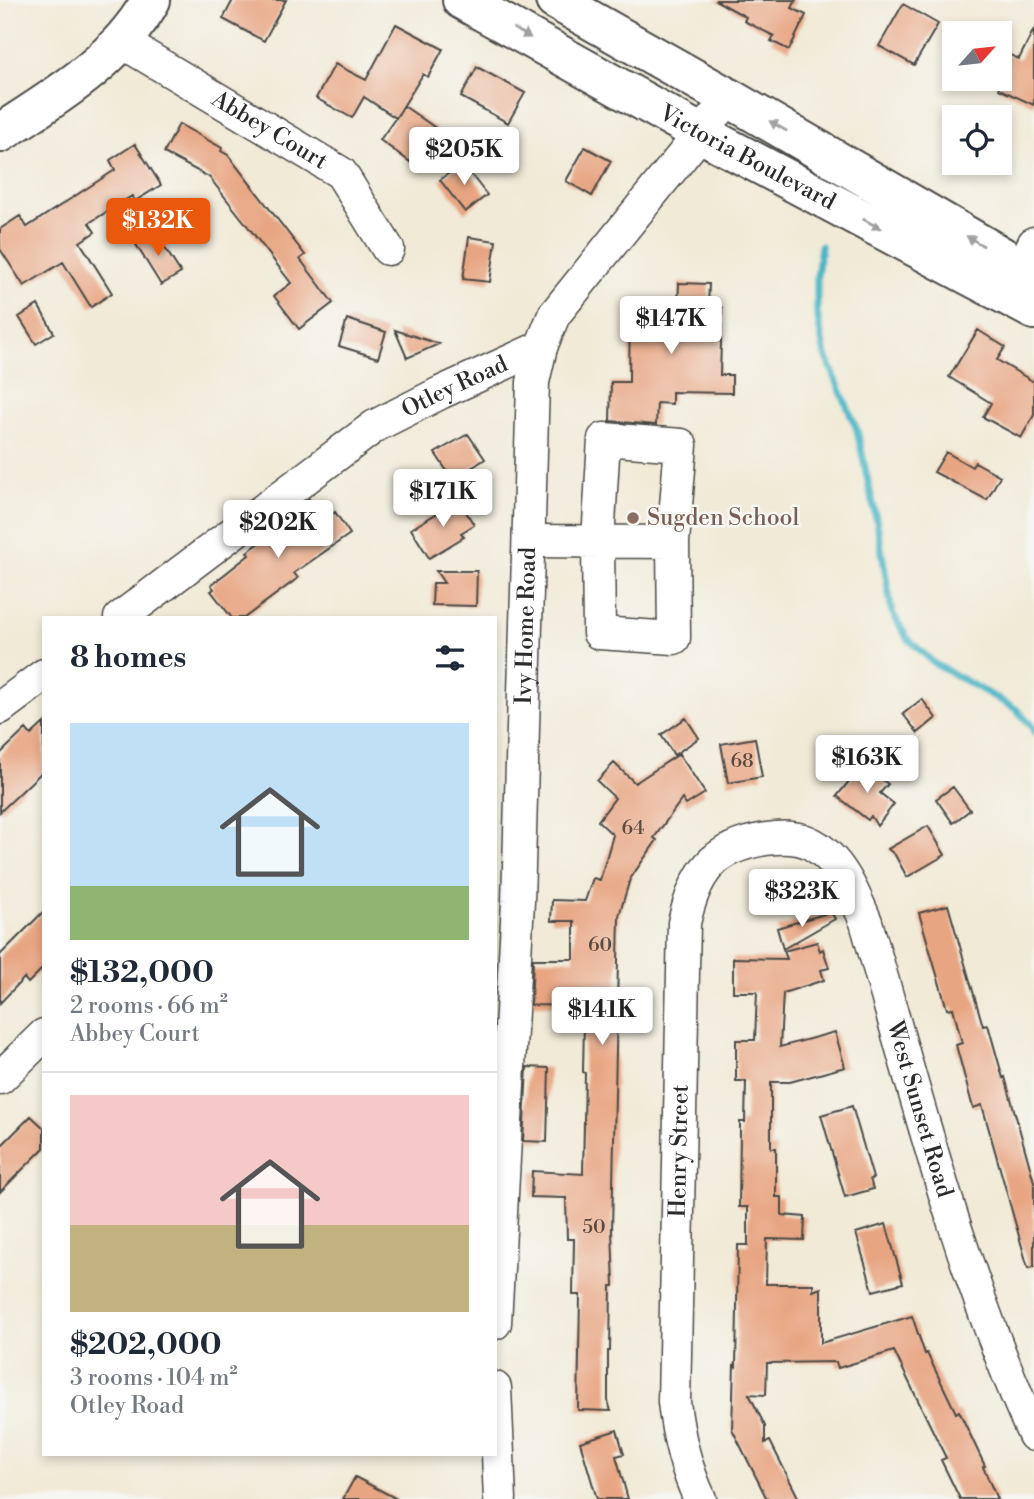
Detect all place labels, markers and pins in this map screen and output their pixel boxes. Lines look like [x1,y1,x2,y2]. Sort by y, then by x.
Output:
pin: $205K [415,128,513,187]
pin: $132K [109,198,207,258]
pin: $147K [622,296,720,356]
pin: $171K [394,470,492,529]
pin: $202K [229,500,327,560]
place label: Sugden School [647,504,800,532]
marker: Sugden School [625,510,641,526]
pin: $163K [818,736,916,795]
pin: $323K [753,870,851,929]
pin: $141K [553,988,651,1047]

